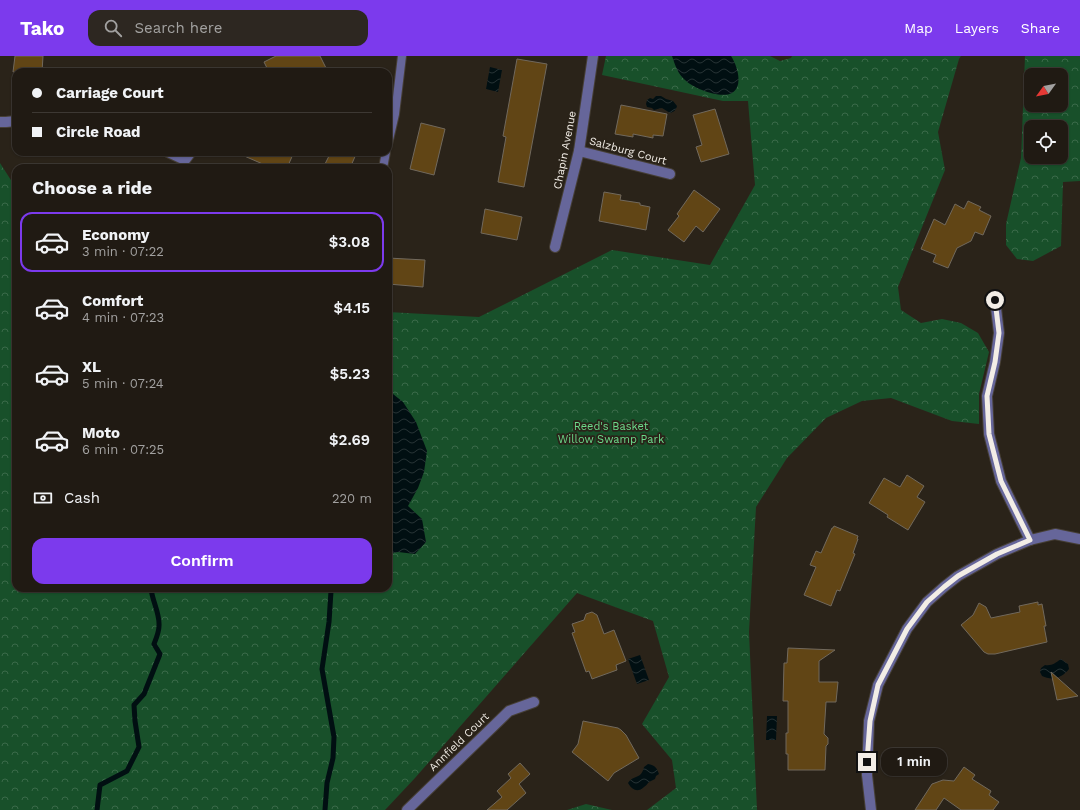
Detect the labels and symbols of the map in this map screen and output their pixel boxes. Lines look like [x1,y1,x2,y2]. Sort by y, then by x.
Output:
north arrow [1024,68,1068,112]
street label: Chapin Avenue [551,110,579,190]
street label: Salzburg Court [588,134,669,168]
route start [986,291,1004,309]
park label: Reed's Basket Willow Swamp Park [558,420,664,446]
street label: Annfield Court [426,710,492,774]
callout: 1 min [881,748,947,776]
route end [858,753,876,771]

